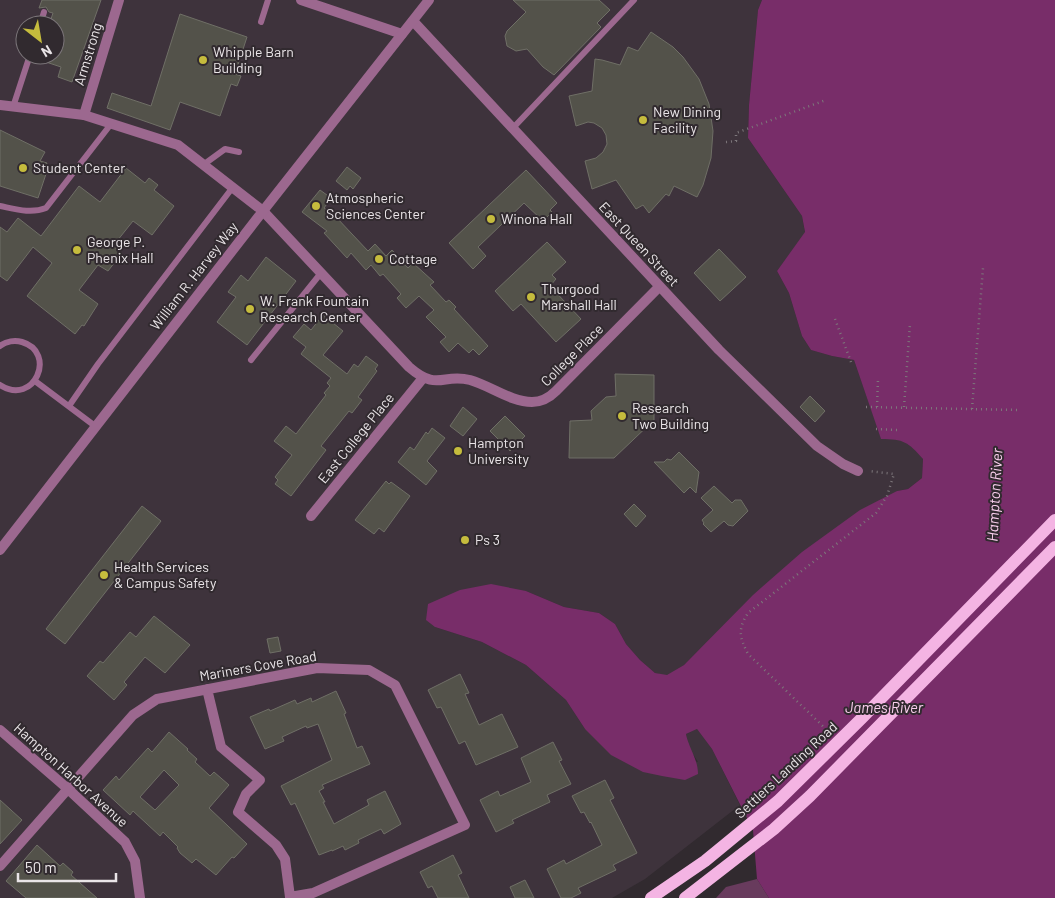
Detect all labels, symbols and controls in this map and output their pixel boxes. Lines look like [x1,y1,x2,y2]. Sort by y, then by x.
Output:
north arrow [15,15,65,65]
street label: Armstrong [70,20,105,87]
text: N [39,42,55,61]
place label: Whipple Barn Building [213,43,294,76]
marker: Whipple Barn Building [197,54,209,66]
place label: New Dining Facility [653,103,721,136]
marker: New Dining Facility [637,114,649,126]
place label: Student Center [33,159,125,176]
marker: Student Center [17,162,29,174]
place label: Atmospheric Sciences Center [326,189,425,222]
street label: East Queen Street [596,198,683,289]
marker: Atmospheric Sciences Center [310,200,322,212]
place label: Winona Hall [501,210,572,227]
marker: Winona Hall [485,213,497,225]
street label: William R. Harvey Way [146,218,241,333]
place label: George P. Phenix Hall [87,233,154,266]
marker: George P. Phenix Hall [71,244,83,256]
place label: Cottage [389,250,437,267]
marker: Cottage [373,253,385,265]
place label: Thurgood Marshall Hall [541,280,617,313]
marker: Thurgood Marshall Hall [525,291,537,303]
place label: W. Frank Fountain Research Center [260,292,369,325]
marker: W. Frank Fountain Research Center [244,303,256,315]
street label: College Place [537,320,606,389]
street label: East College Place [314,389,397,486]
place label: Research Two Building [632,399,709,432]
marker: Research Two Building [616,410,628,422]
place label: Hampton University [468,434,530,467]
marker: Hampton University [452,445,464,457]
water label: Hampton River [983,447,1005,542]
place label: Ps 3 [475,531,500,548]
marker: Ps 3 [459,534,471,546]
place label: Health Services & Campus Safety [114,558,217,591]
marker: Health Services & Campus Safety [98,569,110,581]
street label: Mariners Cove Road [198,647,318,684]
water label: James River [845,698,924,716]
street label: Settlers Landing Road [731,718,840,821]
street label: Hampton Harbor Avenue [11,719,132,830]
scale bar [18,850,115,882]
text: 50 m [25,858,57,876]

